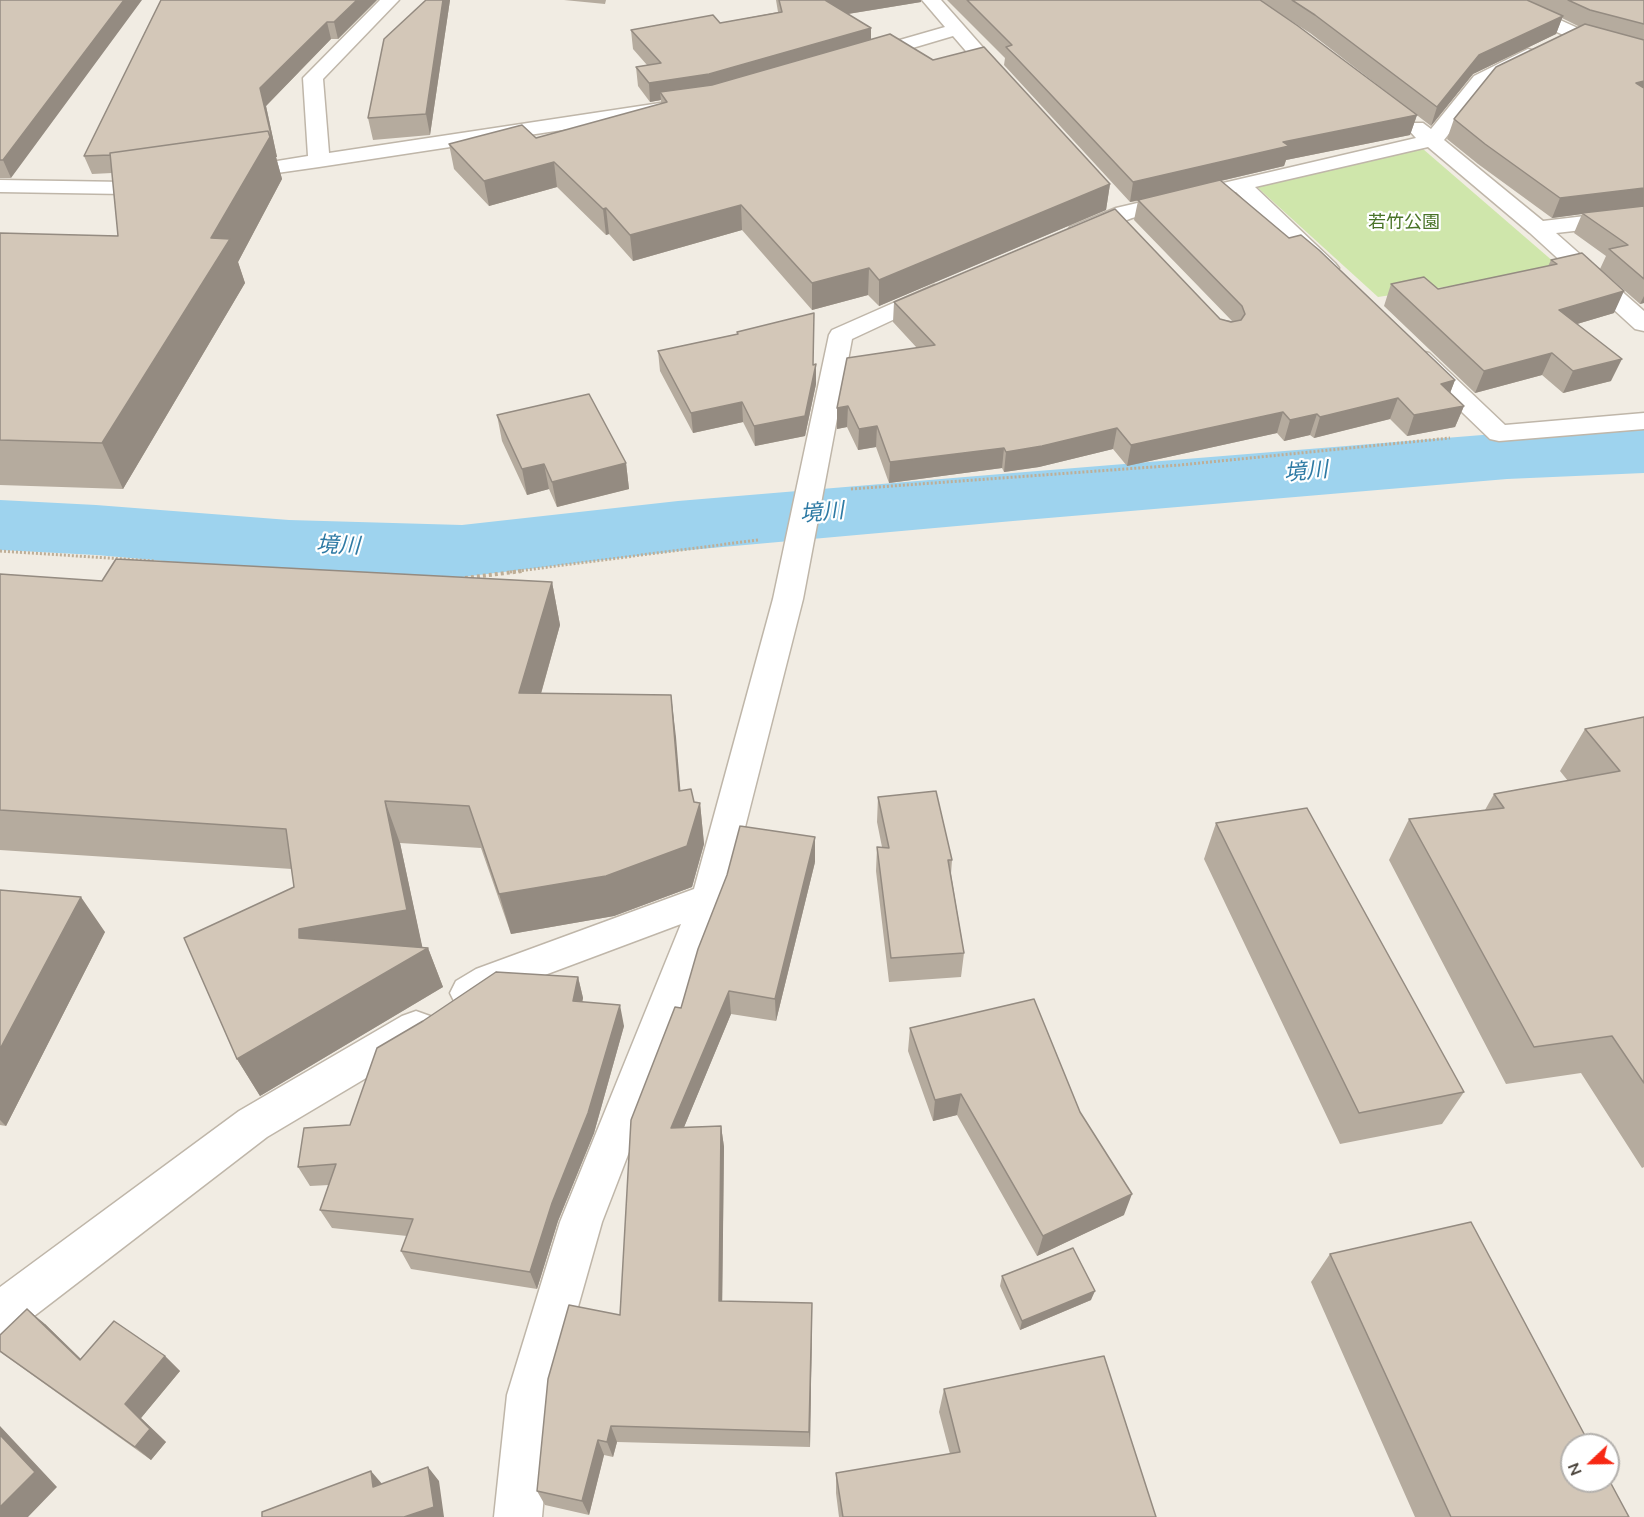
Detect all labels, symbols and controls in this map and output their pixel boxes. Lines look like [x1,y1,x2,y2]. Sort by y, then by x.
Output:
park label: 若竹公園 [1368,213,1440,235]
water label: 境川 [1283,458,1329,488]
water label: 境川 [799,499,845,529]
water label: 境川 [316,533,360,561]
north arrow [1560,1433,1620,1493]
text: N [1563,1459,1588,1479]

